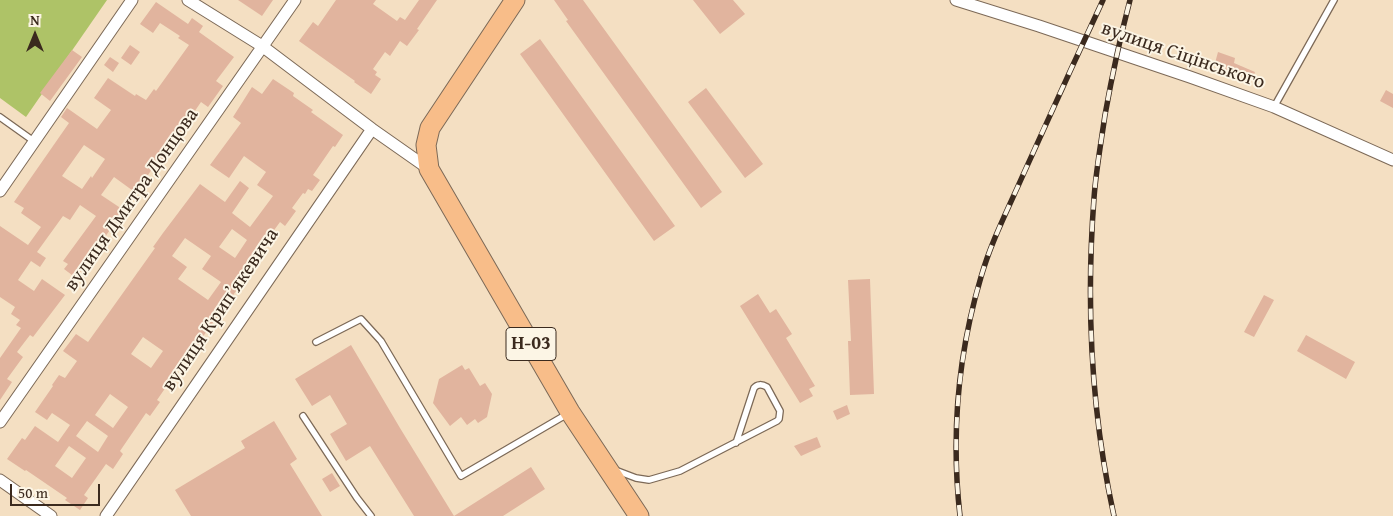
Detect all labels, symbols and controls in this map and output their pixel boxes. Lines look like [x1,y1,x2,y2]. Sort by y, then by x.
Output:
north arrow [10,10,60,60]
text: N [30,10,40,30]
street label: вулиця Сіцінського [1098,17,1268,95]
street label: вулиця Дмитра Донцова [60,104,204,296]
street label: вулиця Крипʼякевича [158,224,284,396]
road number: Н-03 [506,328,556,360]
scale bar [12,474,102,506]
text: 50 m [18,482,48,503]

